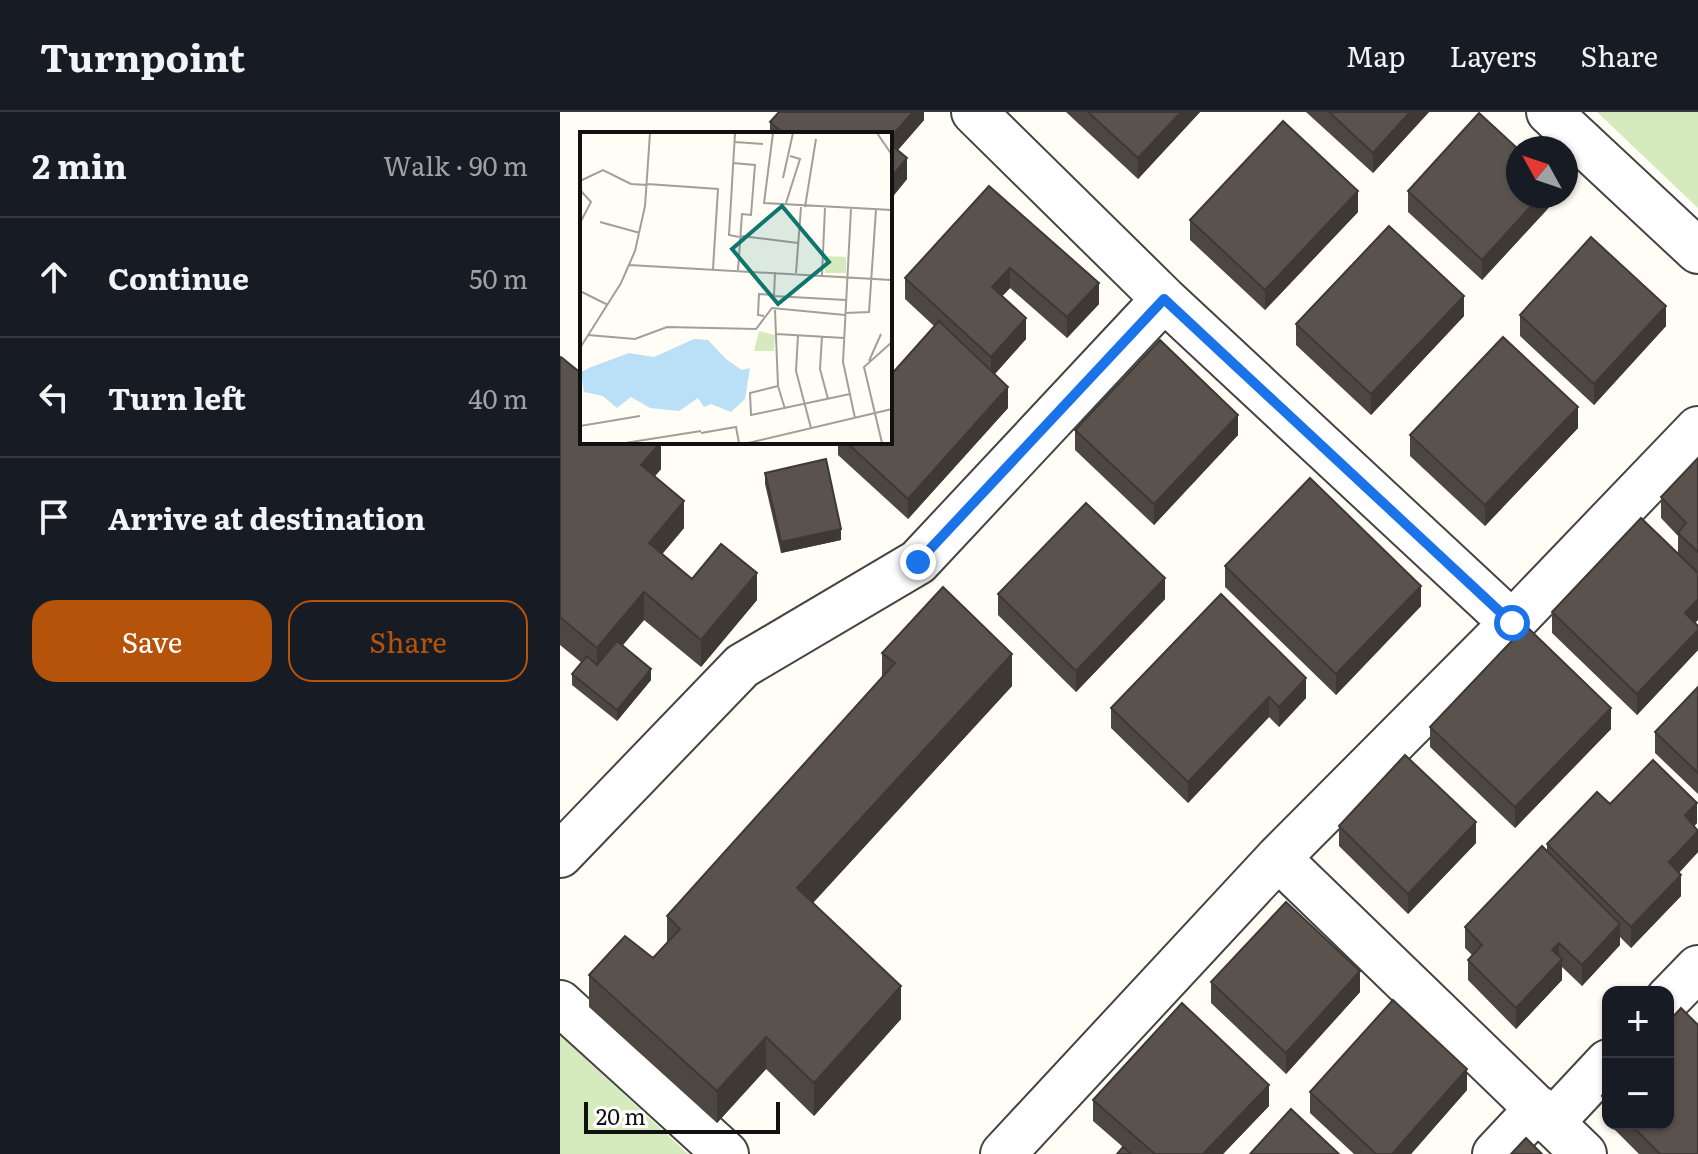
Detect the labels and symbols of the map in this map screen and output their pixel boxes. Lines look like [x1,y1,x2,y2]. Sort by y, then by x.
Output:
inset map [580,132,892,444]
north arrow [1506,136,1578,208]
route end [900,544,936,580]
route start [1494,605,1530,641]
scale bar [584,1098,780,1134]

